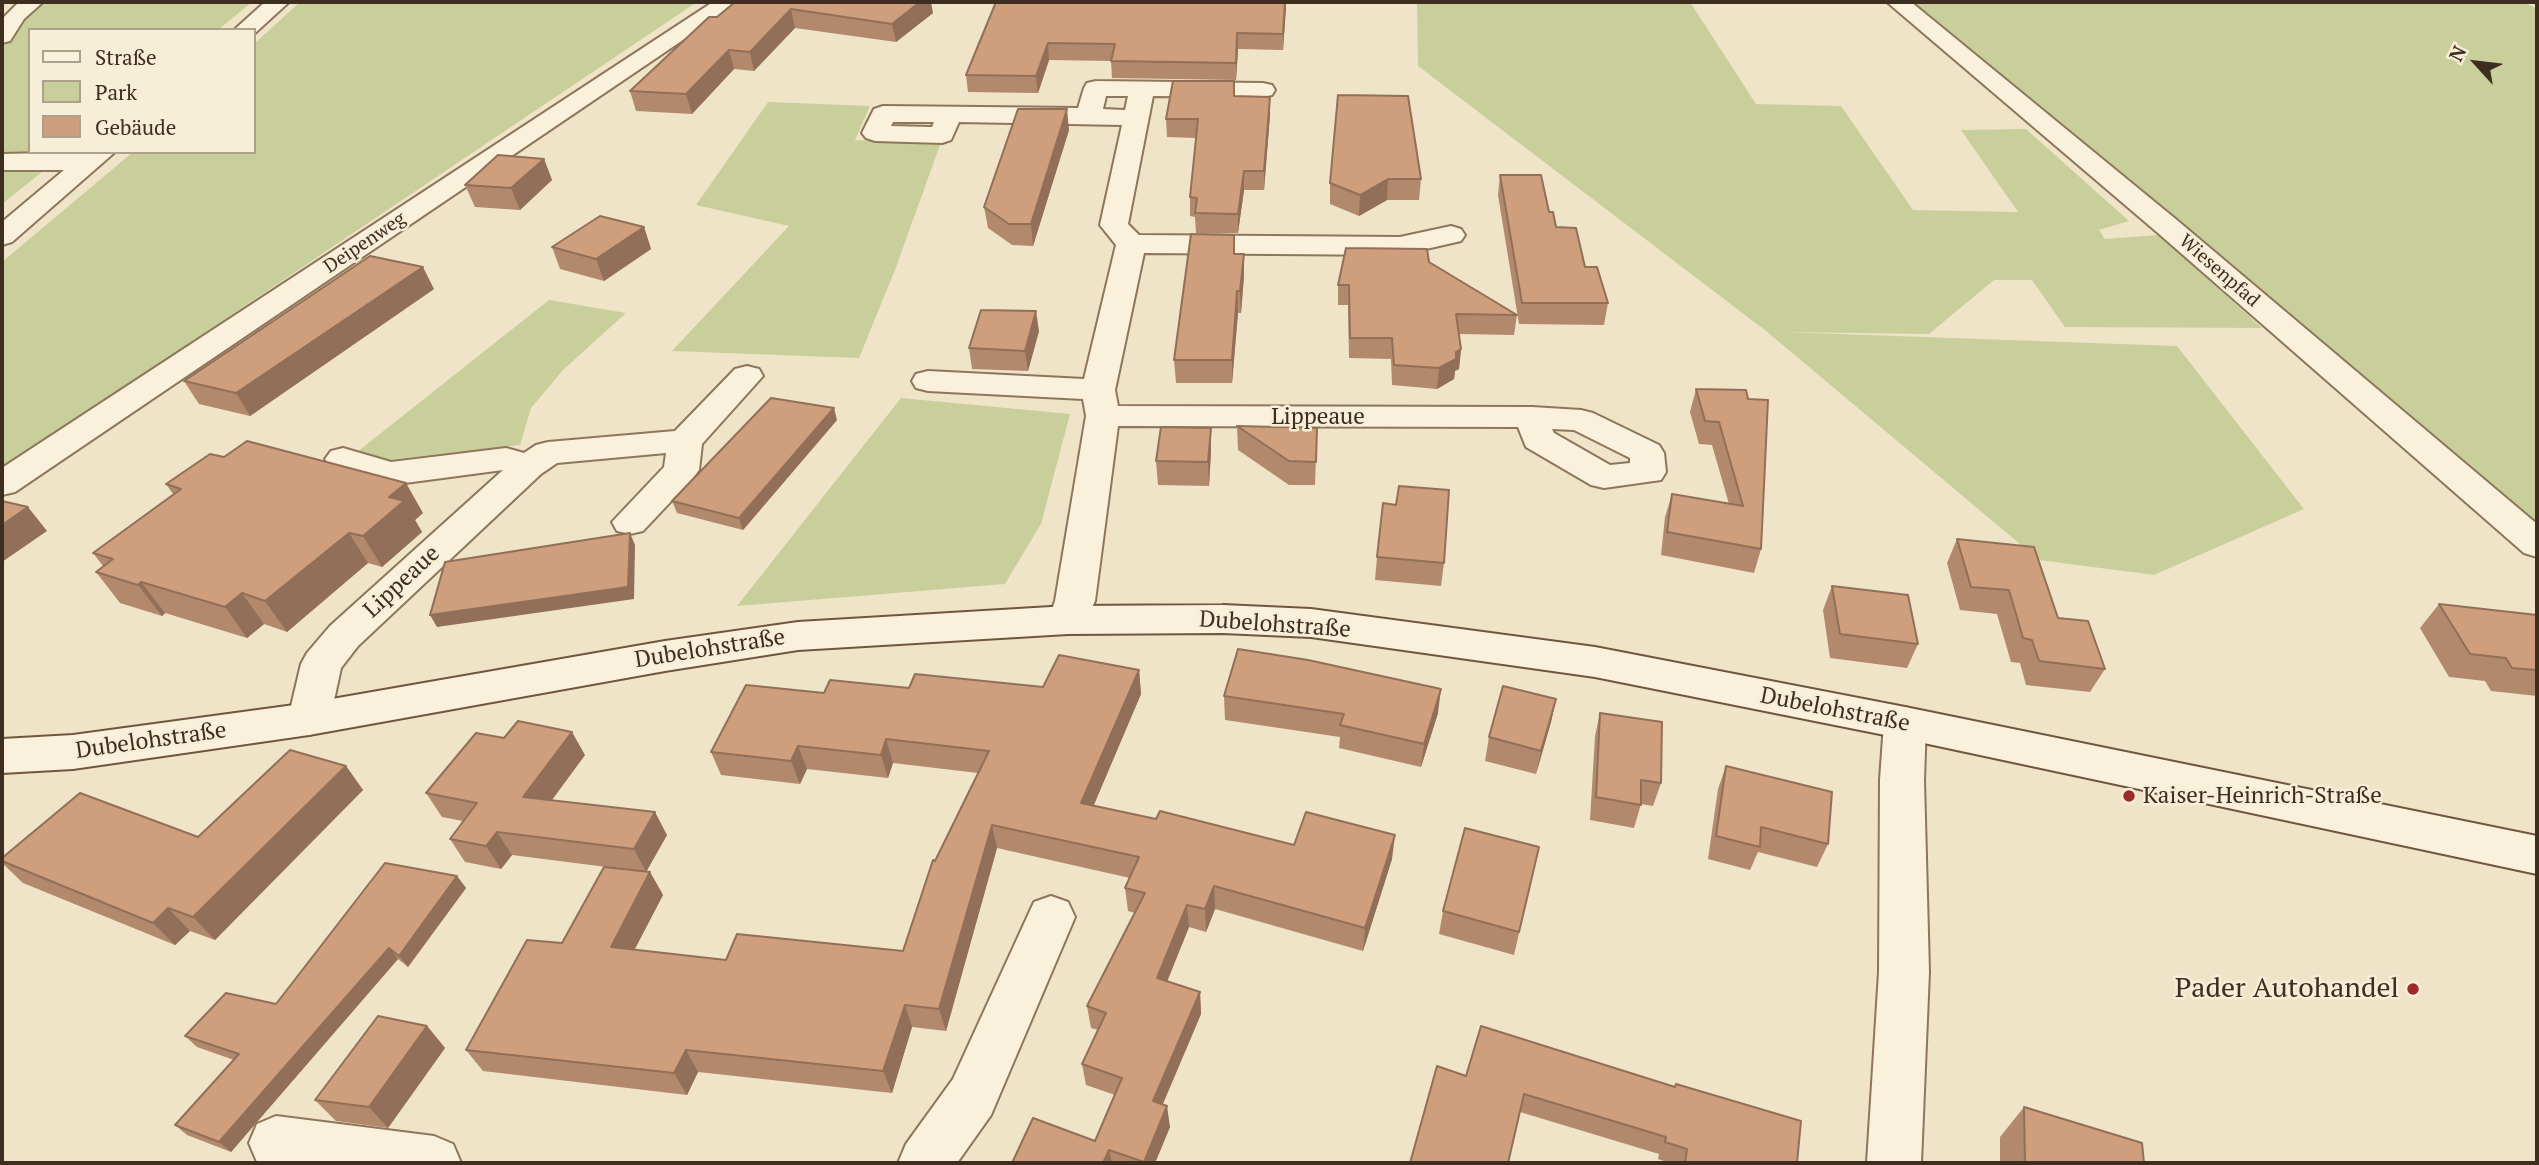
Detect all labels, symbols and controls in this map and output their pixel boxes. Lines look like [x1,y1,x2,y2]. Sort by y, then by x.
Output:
legend [28,28,256,154]
north arrow [2441,28,2511,98]
text: N [2442,41,2471,65]
text: Straße [95,43,157,71]
text: Park [95,78,137,106]
text: Gebäude [95,113,176,141]
street label: Deipenweg [320,207,410,279]
street label: Wiesenpfad [2174,230,2264,312]
street label: Lippeaue [1271,403,1365,431]
street label: Lippeaue [358,540,446,624]
street label: Dubelohstraße [1198,606,1352,644]
street label: Dubelohstraße [633,623,787,675]
street label: Dubelohstraße [1758,682,1912,738]
street label: Dubelohstraße [74,717,228,765]
place label: Kaiser-Heinrich-Straße [2143,782,2382,810]
marker: Kaiser-Heinrich-Straße [2121,788,2137,804]
place label: Pader Autohandel [2175,972,2399,1006]
marker: Pader Autohandel [2405,981,2421,997]

